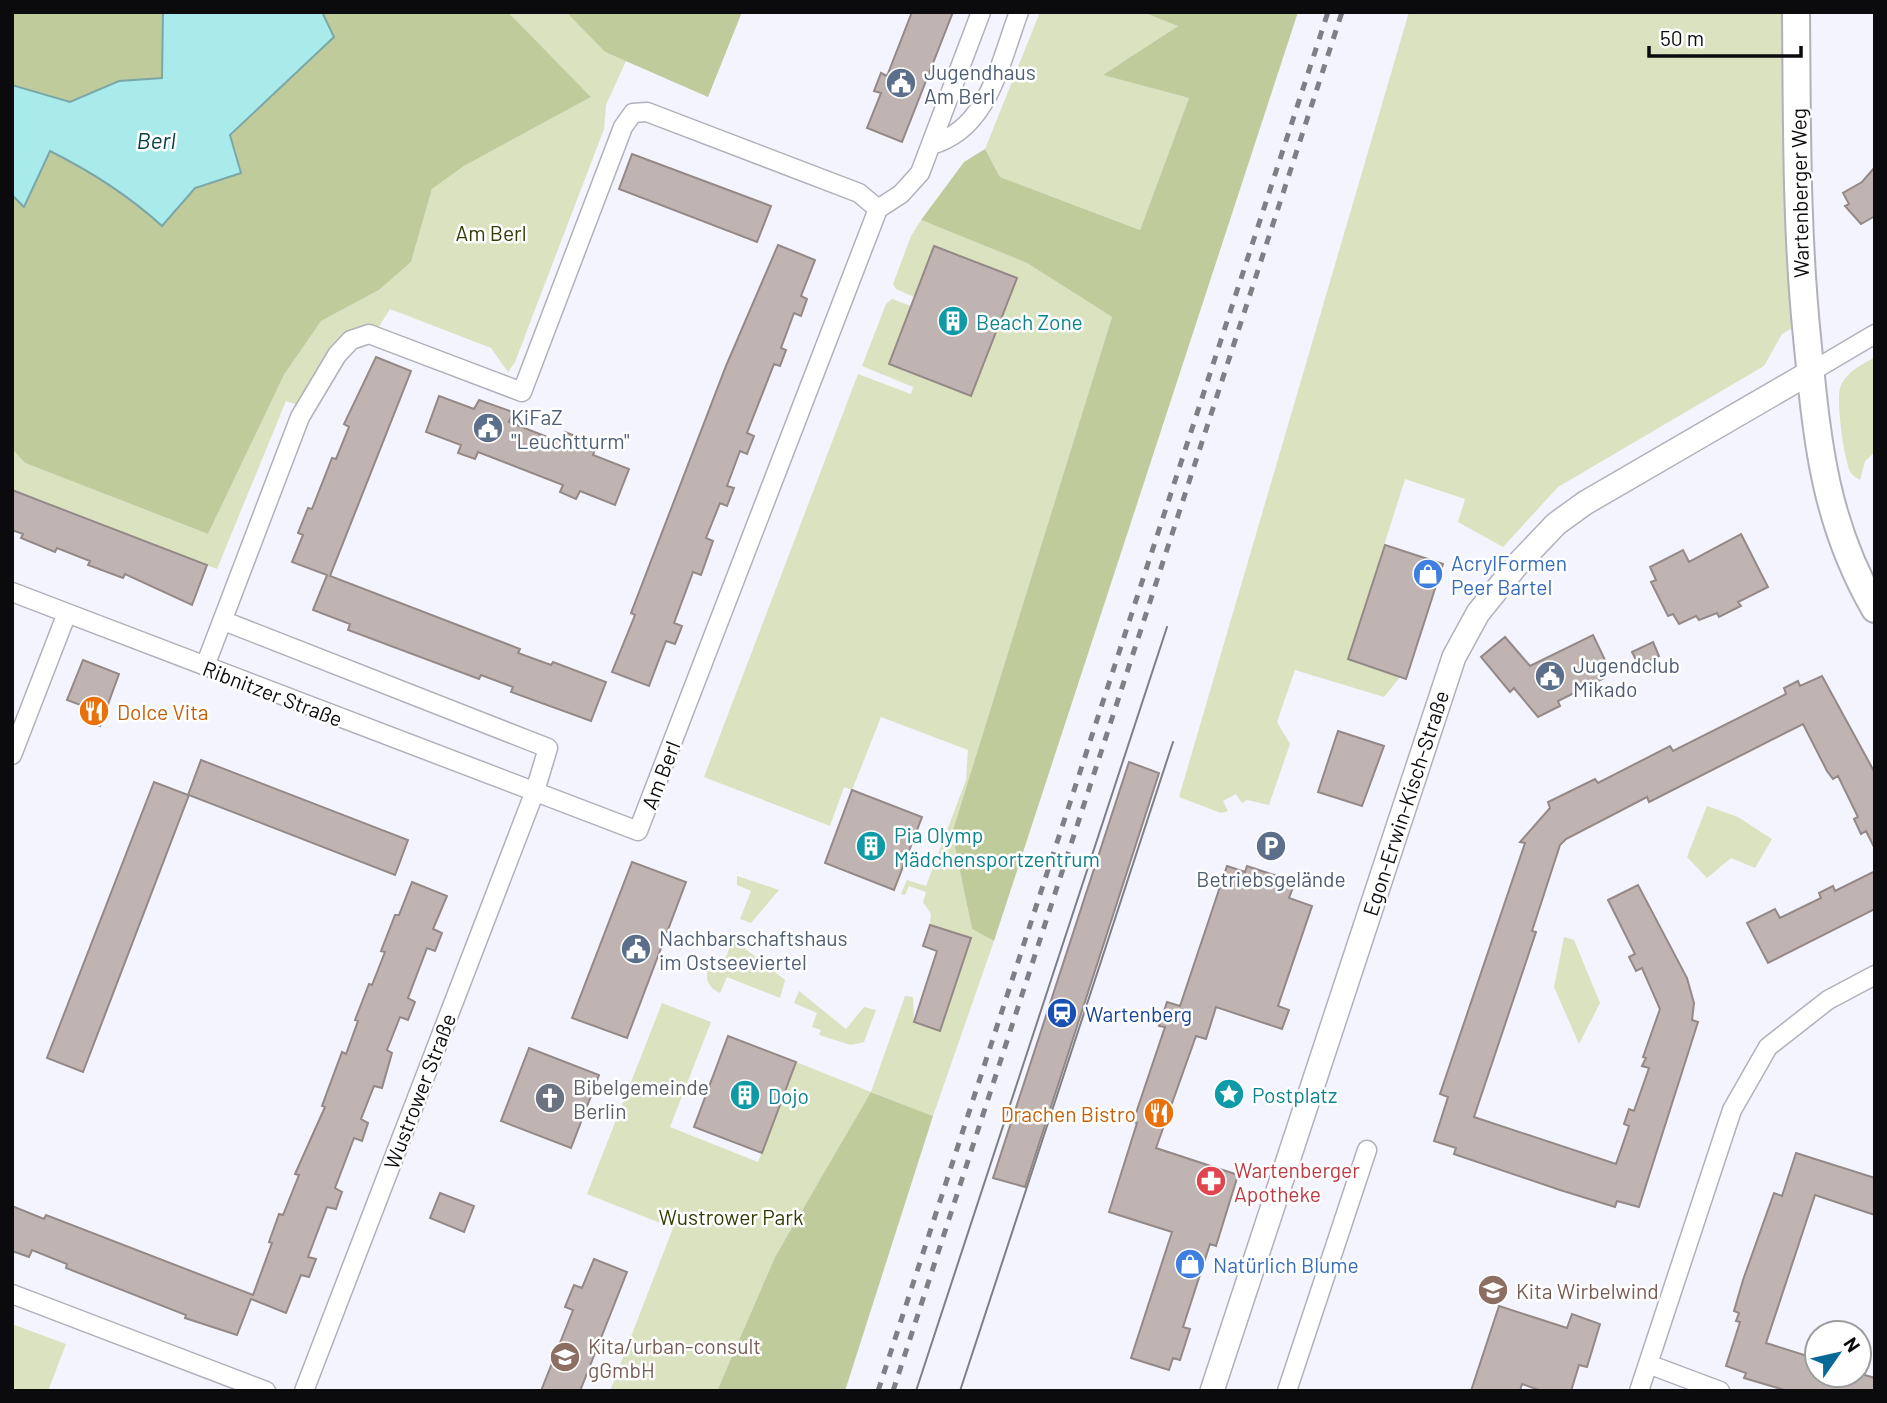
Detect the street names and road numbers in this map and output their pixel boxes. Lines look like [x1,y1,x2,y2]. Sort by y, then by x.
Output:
street label: Wartenberger Weg [1785,108,1813,278]
street label: Ribnitzer Straße [200,655,346,731]
street label: Egon-Erwin-Kisch-Straße [1357,687,1453,919]
street label: Am Berl [636,737,684,813]
street label: Wustrower Straße [378,1010,460,1172]

